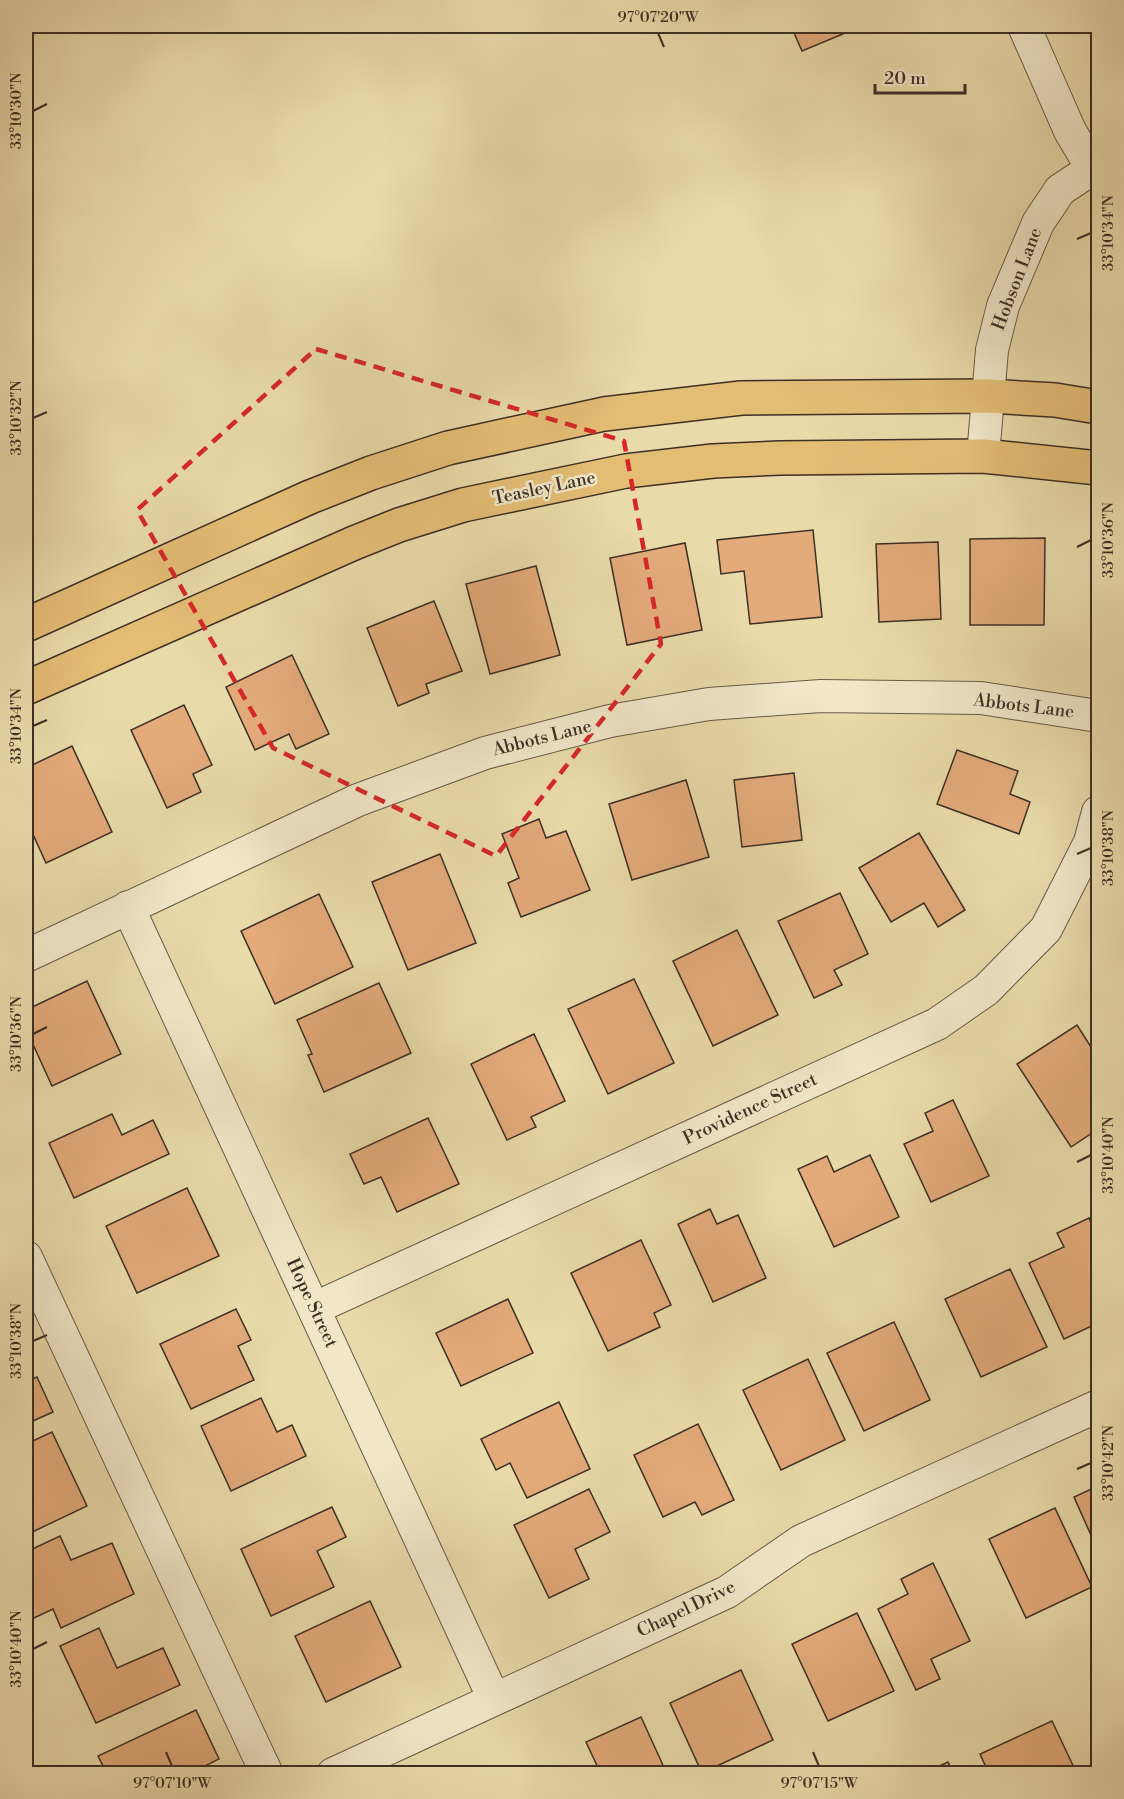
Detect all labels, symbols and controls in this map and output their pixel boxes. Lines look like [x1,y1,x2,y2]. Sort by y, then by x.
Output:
text: 97°07'20"W [618,8,699,27]
scale bar [875,57,965,95]
text: 20 m [884,67,926,90]
text: 33°10'30"N [7,73,26,149]
text: 33°10'34"N [1099,195,1118,271]
street label: Hobson Lane [987,224,1047,334]
text: 33°10'32"N [7,380,26,456]
street label: Teasley Lane [490,466,598,510]
text: 33°10'36"N [1099,502,1118,578]
text: 33°10'34"N [7,688,26,764]
street label: Abbots Lane [971,688,1076,724]
street label: Abbots Lane [489,715,594,762]
text: 33°10'38"N [1099,810,1118,886]
text: 33°10'36"N [7,996,26,1072]
street label: Providence Street [679,1068,821,1150]
text: 33°10'40"N [1099,1116,1118,1194]
street label: Hope Street [281,1254,343,1352]
text: 33°10'38"N [7,1303,26,1379]
text: 33°10'42"N [1099,1425,1118,1501]
street label: Chapel Drive [633,1575,739,1643]
text: 33°10'40"N [7,1610,26,1688]
text: 97°07'10"W [133,1774,212,1793]
text: 97°07'15"W [780,1774,858,1793]

